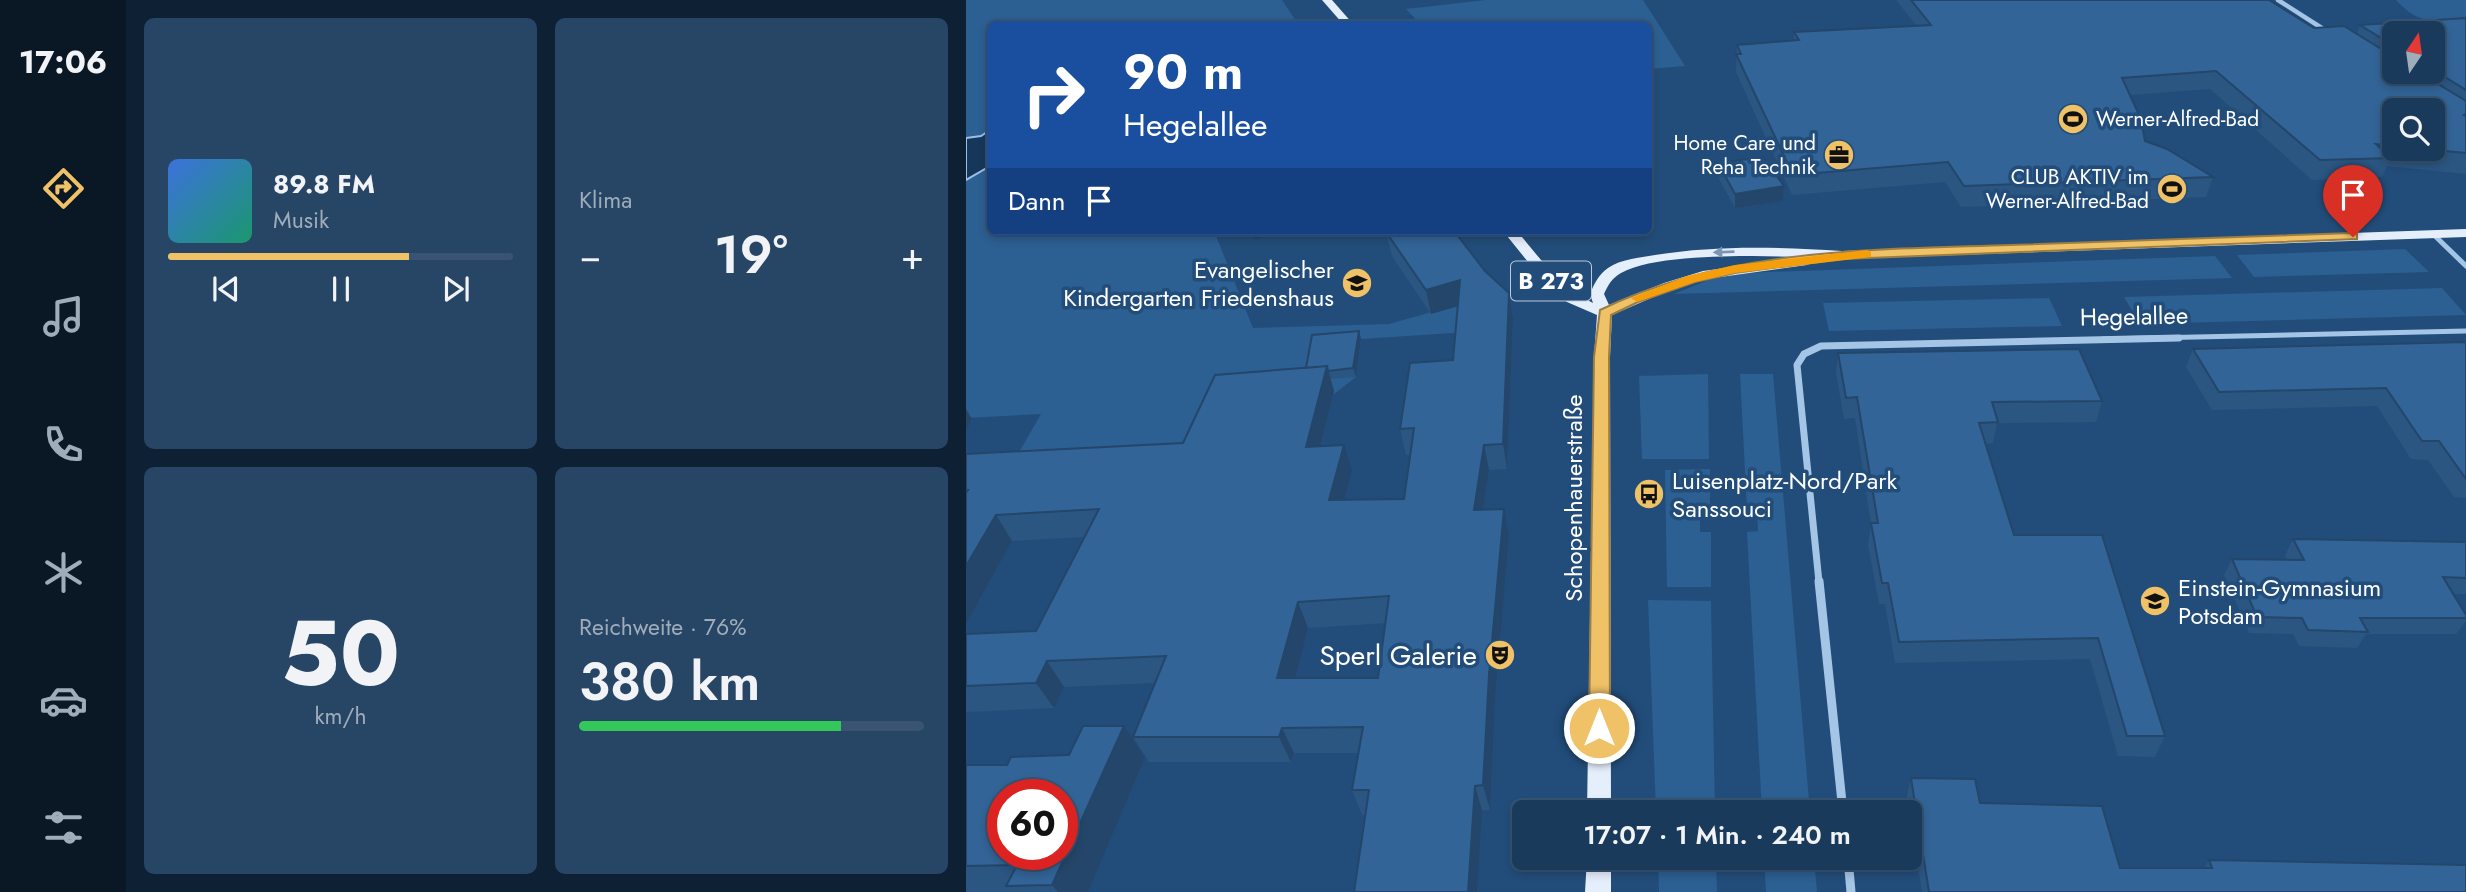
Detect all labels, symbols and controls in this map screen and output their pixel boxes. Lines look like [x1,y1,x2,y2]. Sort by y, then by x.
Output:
north arrow [2382,21,2445,84]
map controls [2382,21,2445,161]
text: 90 m [1123,37,1243,107]
text: 17:06 [19,39,107,85]
icon: right [1008,49,1099,140]
button: search [2382,98,2445,161]
text: Hegelallee [1123,102,1268,148]
sports icon: Werner-Alfred-Bad [2056,102,2090,136]
place label: Werner-Alfred-Bad [2096,104,2259,134]
place label: Home Care und Reha Technik [1674,128,1817,182]
office icon: Home Care und Reha Technik [1822,138,1856,172]
place label: CLUB AKTIV im Werner-Alfred-Bad [1986,162,2149,216]
icon: directions [39,164,88,213]
text: 89.8 FM [273,165,375,203]
pin [2323,165,2383,237]
sports icon: CLUB AKTIV im Werner-Alfred-Bad [2155,172,2189,206]
icon: arrive [2334,176,2372,214]
text: Dann [1008,182,1066,220]
icon: arrive [1080,182,1118,220]
text: Klima [579,183,632,217]
text: Musik [273,203,329,237]
text: 19° [714,217,788,293]
text: − [579,228,601,283]
text: + [901,228,924,283]
one-way arrow [1713,246,1735,257]
place label: Evangelischer Kindergarten Friedenshaus [1063,252,1335,315]
road number: B 273 [1511,262,1591,300]
school or university icon: Evangelischer Kindergarten Friedenshaus [1340,266,1374,300]
icon: previous [207,270,245,308]
icon: pause [322,270,360,308]
icon: next [437,270,475,308]
icon: music [39,292,88,341]
street label: Hegelallee [2080,298,2188,334]
street label: Schopenhauerstraße [1556,394,1591,602]
icon: phone [39,420,88,469]
place label: Luisenplatz-Nord/Park Sanssouci [1672,463,1898,526]
bus stop icon: Luisenplatz-Nord/Park Sanssouci [1632,477,1666,511]
icon: climate [39,548,88,597]
place label: Einstein-Gymnasium Potsdam [2178,570,2381,633]
school or university icon: Einstein-Gymnasium Potsdam [2138,584,2172,618]
text: 50 [281,588,400,719]
text: Reichweite · 76% [579,610,746,644]
place label: Sperl Galerie [1319,635,1477,676]
theatre icon: Sperl Galerie [1483,638,1517,672]
text: 380 km [579,644,760,720]
icon: car [39,676,88,725]
position arrow [1562,691,1636,765]
text: km/h [315,699,366,733]
speed limit sign: 60 [987,779,1078,870]
icon: filters [39,803,88,852]
text: 17:07 · 1 Min. · 240 m [1583,816,1851,854]

